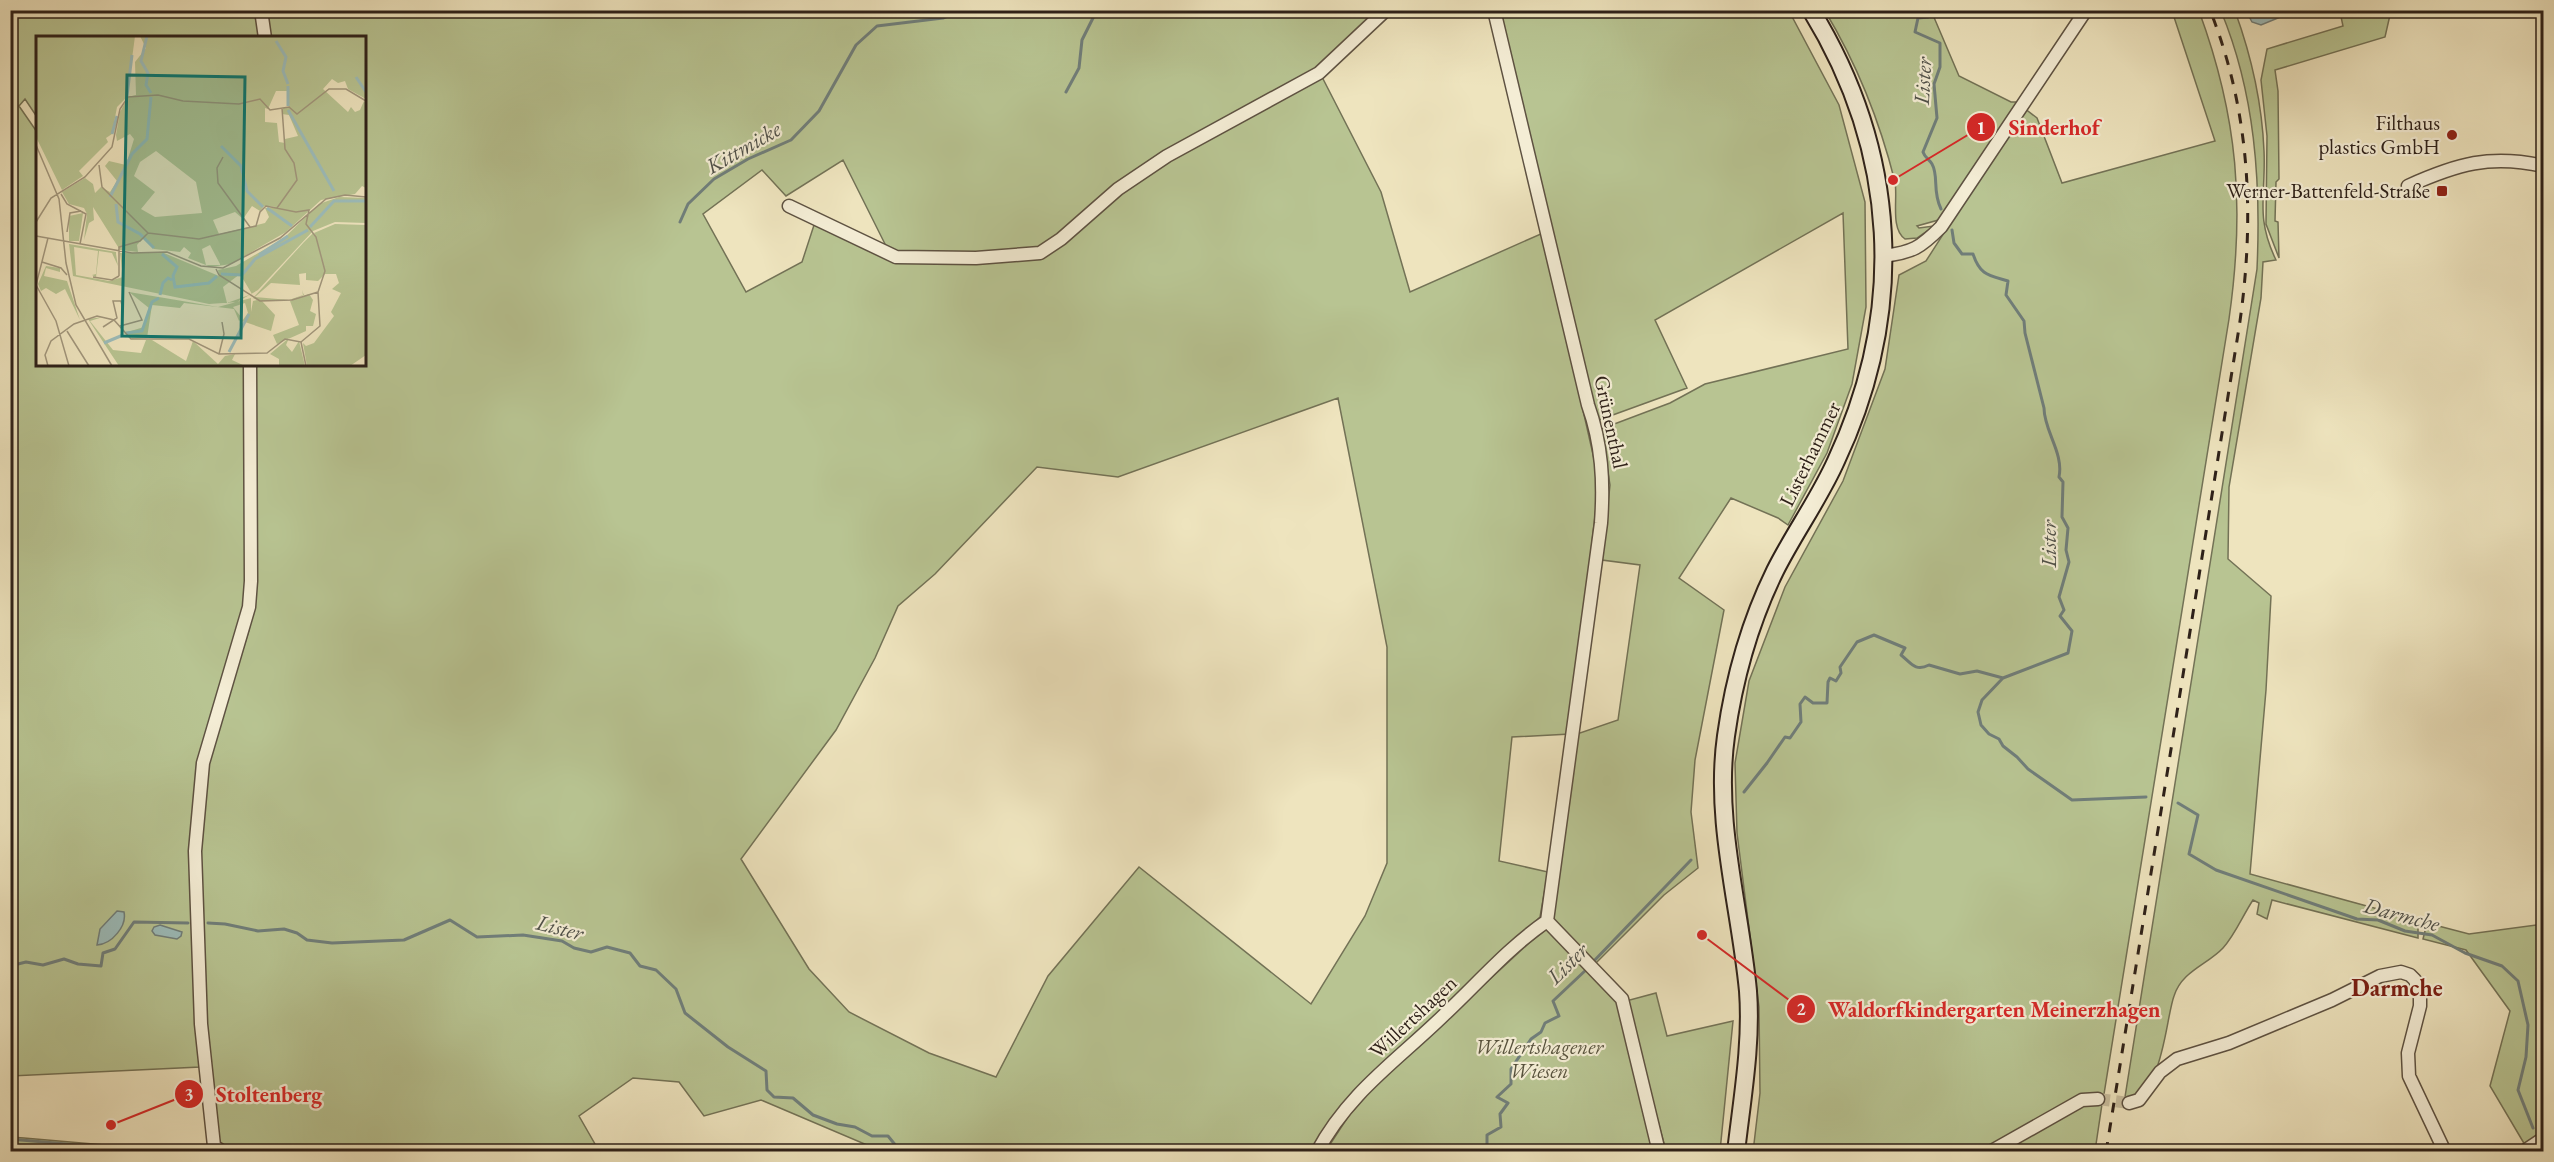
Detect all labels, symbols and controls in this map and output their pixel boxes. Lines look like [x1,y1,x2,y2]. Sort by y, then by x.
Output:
inset map [36,36,366,366]
water label: Lister [1907,55,1938,107]
callout: Sinderhof [1966,107,2111,147]
place label: Filthaus plastics GmbH [2318,109,2440,160]
text: Sinderhof [2008,113,2103,142]
water label: Kittmicke [700,114,786,181]
text: 1 [1976,116,1986,139]
marker: Filthaus plastics GmbH [2445,128,2459,142]
place label: Werner-Battenfeld-Straße [2226,177,2430,204]
marker: Werner-Battenfeld-Straße [2435,184,2449,198]
street label: Grünenthal [1588,373,1635,471]
street label: Listerhammer [1773,397,1846,511]
water label: Lister [2034,519,2063,569]
water label: Darmche [2360,890,2443,939]
water label: Lister [532,907,588,948]
water label: Lister [1540,935,1596,991]
street label: Willertshagen [1363,969,1462,1064]
district label: Darmche [2351,972,2443,1003]
callout: Waldorfkindergarten Meinerzhagen [1786,989,2172,1029]
text: Waldorfkindergarten Meinerzhagen [1828,995,2161,1024]
text: 2 [1796,997,1806,1020]
park label: Willertshagener Wiesen [1475,1033,1604,1084]
callout: Stoltenberg [174,1074,334,1114]
text: Stoltenberg [216,1080,323,1109]
text: 3 [184,1083,194,1106]

